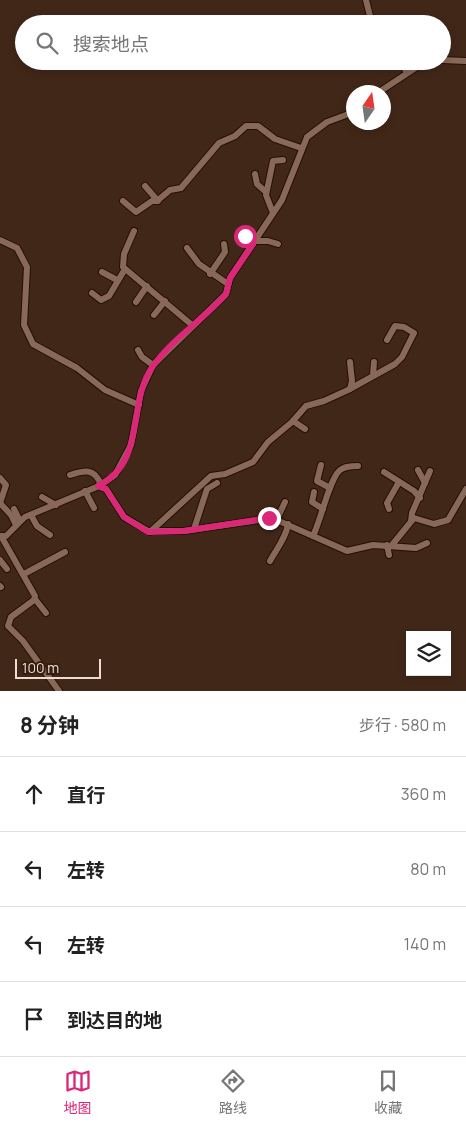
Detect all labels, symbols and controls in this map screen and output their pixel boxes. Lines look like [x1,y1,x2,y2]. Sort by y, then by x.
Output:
search box [15,15,451,70]
icon: search [33,29,61,57]
text: 搜索地点 [73,31,149,57]
north arrow [346,85,391,130]
route start [234,225,257,248]
route end [258,507,281,530]
map controls [406,631,451,676]
button: layers [406,631,451,676]
scale bar [15,656,101,679]
text: 100 m [22,658,59,677]
text: 8 分钟 [20,711,79,739]
text: 步行 · 580 m [359,714,446,736]
icon: ahead [20,780,48,808]
text: 直行 [67,782,105,808]
text: 360 m [401,783,446,805]
icon: left [20,855,48,883]
text: 左转 [67,857,105,883]
text: 80 m [410,858,446,880]
icon: left [20,930,48,958]
text: 左转 [67,932,105,958]
text: 140 m [404,933,446,955]
icon: arrive [20,1005,48,1033]
text: 到达目的地 [67,1007,162,1033]
tab: 地图 [64,1067,92,1117]
tab: 路线 [219,1067,247,1117]
tab: 收藏 [374,1067,402,1117]

